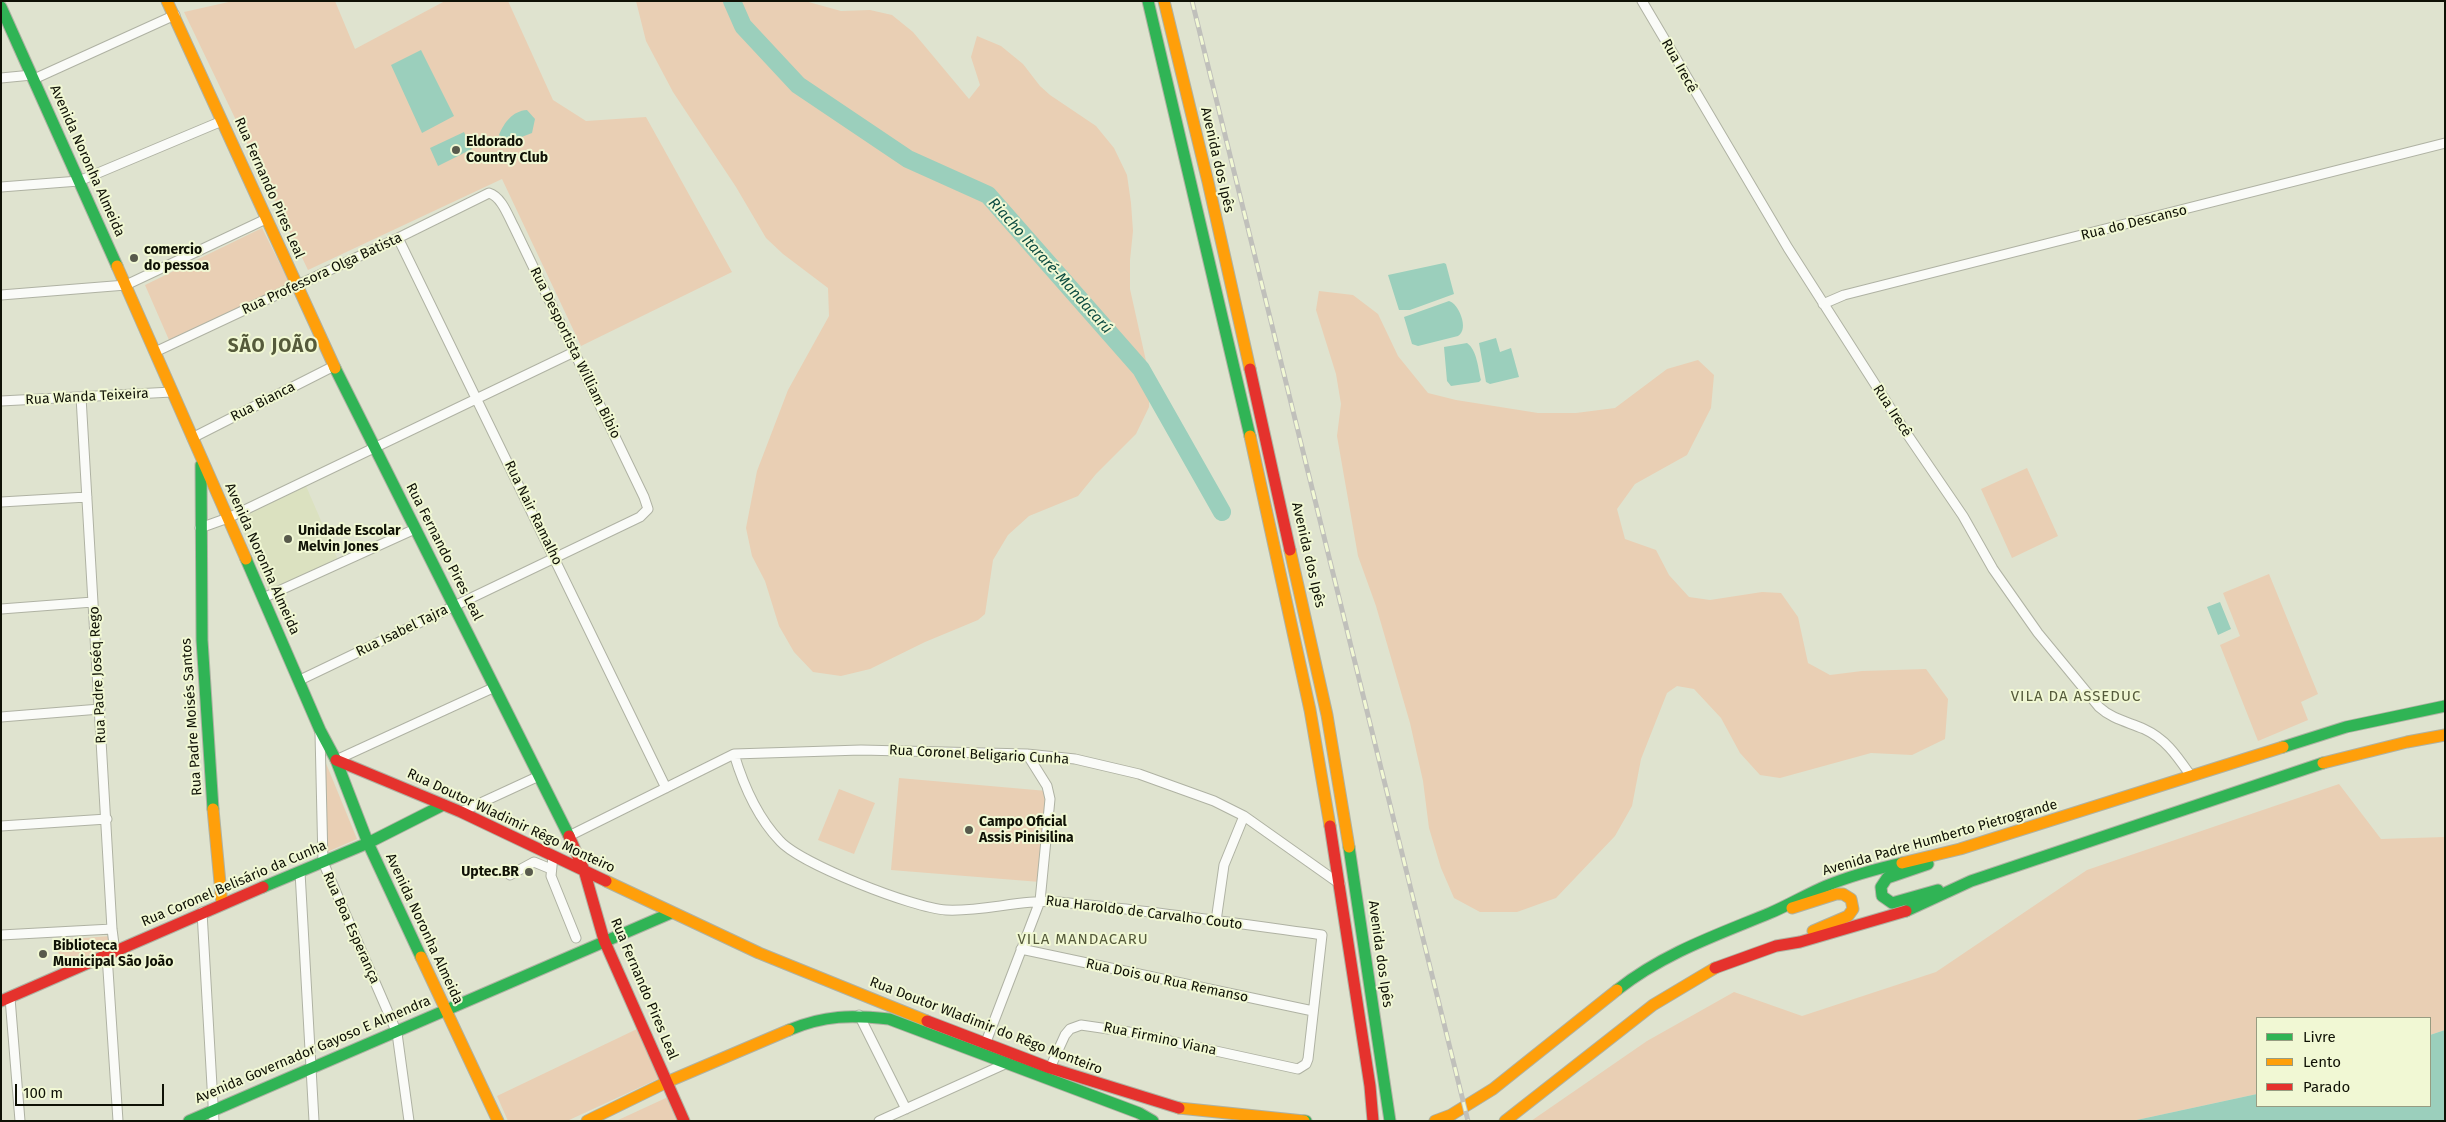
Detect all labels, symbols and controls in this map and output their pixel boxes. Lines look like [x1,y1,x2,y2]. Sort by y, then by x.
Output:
street label: Rua Irecê [1657,36,1701,96]
street label: Avenida Noronha Almeida [46,82,128,240]
street label: Avenida dos Ipês [1197,106,1237,214]
street label: Rua Fernando Pires Leal [230,115,308,261]
place label: Eldorado Country Club [466,134,548,166]
marker: Eldorado Country Club [450,144,462,156]
water label: Riacho Itararé-Mandacarú [984,194,1116,338]
street label: Rua do Descanso [2079,202,2189,244]
street label: Rua Professora Olga Batista [239,229,405,319]
place label: comercio do pessoa [144,242,209,274]
marker: comercio do pessoa [128,252,140,264]
street label: Rua Desportista William Bibio [526,265,624,441]
district label: SÃO JOÃO [227,336,319,358]
street label: Rua Bianca [228,379,298,425]
street label: Rua Irecê [1869,382,1915,440]
street label: Rua Wanda Teixeira [25,385,149,409]
street label: Rua Nair Ramalho [500,458,566,568]
street label: Avenida Noronha Almeida [221,480,303,638]
street label: Rua Fernando Pires Leal [402,480,486,624]
street label: Avenida dos Ipês [1288,501,1328,609]
place label: Unidade Escolar Melvin Jones [298,523,401,556]
marker: Unidade Escolar Melvin Jones [282,533,294,545]
street label: Rua Isabel Tajra [353,601,451,661]
street label: Rua Padre Joséq Rego [86,606,110,744]
street label: Rua Padre Moisés Santos [178,638,206,796]
district label: VILA DA ASSEDUC [2009,688,2143,706]
street label: Rua Coronel Beligario Cunha [889,742,1069,768]
street label: Rua Doutor Wladimir Rêgo Monteiro [404,765,618,877]
street label: Avenida Padre Humberto Pietrogrande [1821,796,2059,880]
place label: Campo Oficial Assis Pinisilina [979,814,1074,846]
marker: Campo Oficial Assis Pinisilina [963,824,975,836]
street label: Rua Coronel Belisário da Cunha [139,837,329,931]
street label: Avenida Noronha Almeida [382,851,466,1007]
place label: Uptec.BR [461,864,519,880]
marker: Uptec.BR [523,866,535,878]
street label: Rua Boa Esperança [319,869,383,987]
street label: Rua Haroldo de Carvalho Couto [1045,893,1243,933]
street label: Avenida dos Ipês [1364,899,1396,1009]
street label: Rua Fernando Pires Leal [607,916,681,1062]
district label: VILA MANDACARU [1016,931,1150,949]
place label: Biblioteca Municipal São João [53,938,173,970]
marker: Biblioteca Municipal São João [37,948,49,960]
street label: Rua Dois ou Rua Remanso [1084,956,1250,1006]
street label: Rua Doutor Wladimir do Rêgo Monteiro [867,974,1105,1078]
street label: Avenida Governador Gayoso E Almendra [193,993,433,1107]
legend [2256,1017,2431,1107]
street label: Rua Firmino Viana [1102,1019,1218,1059]
text: Livre [2303,1028,2336,1046]
text: Lento [2303,1053,2341,1071]
scale bar [18,1074,166,1106]
text: Parado [2303,1078,2350,1096]
text: 100 m [23,1084,63,1102]

